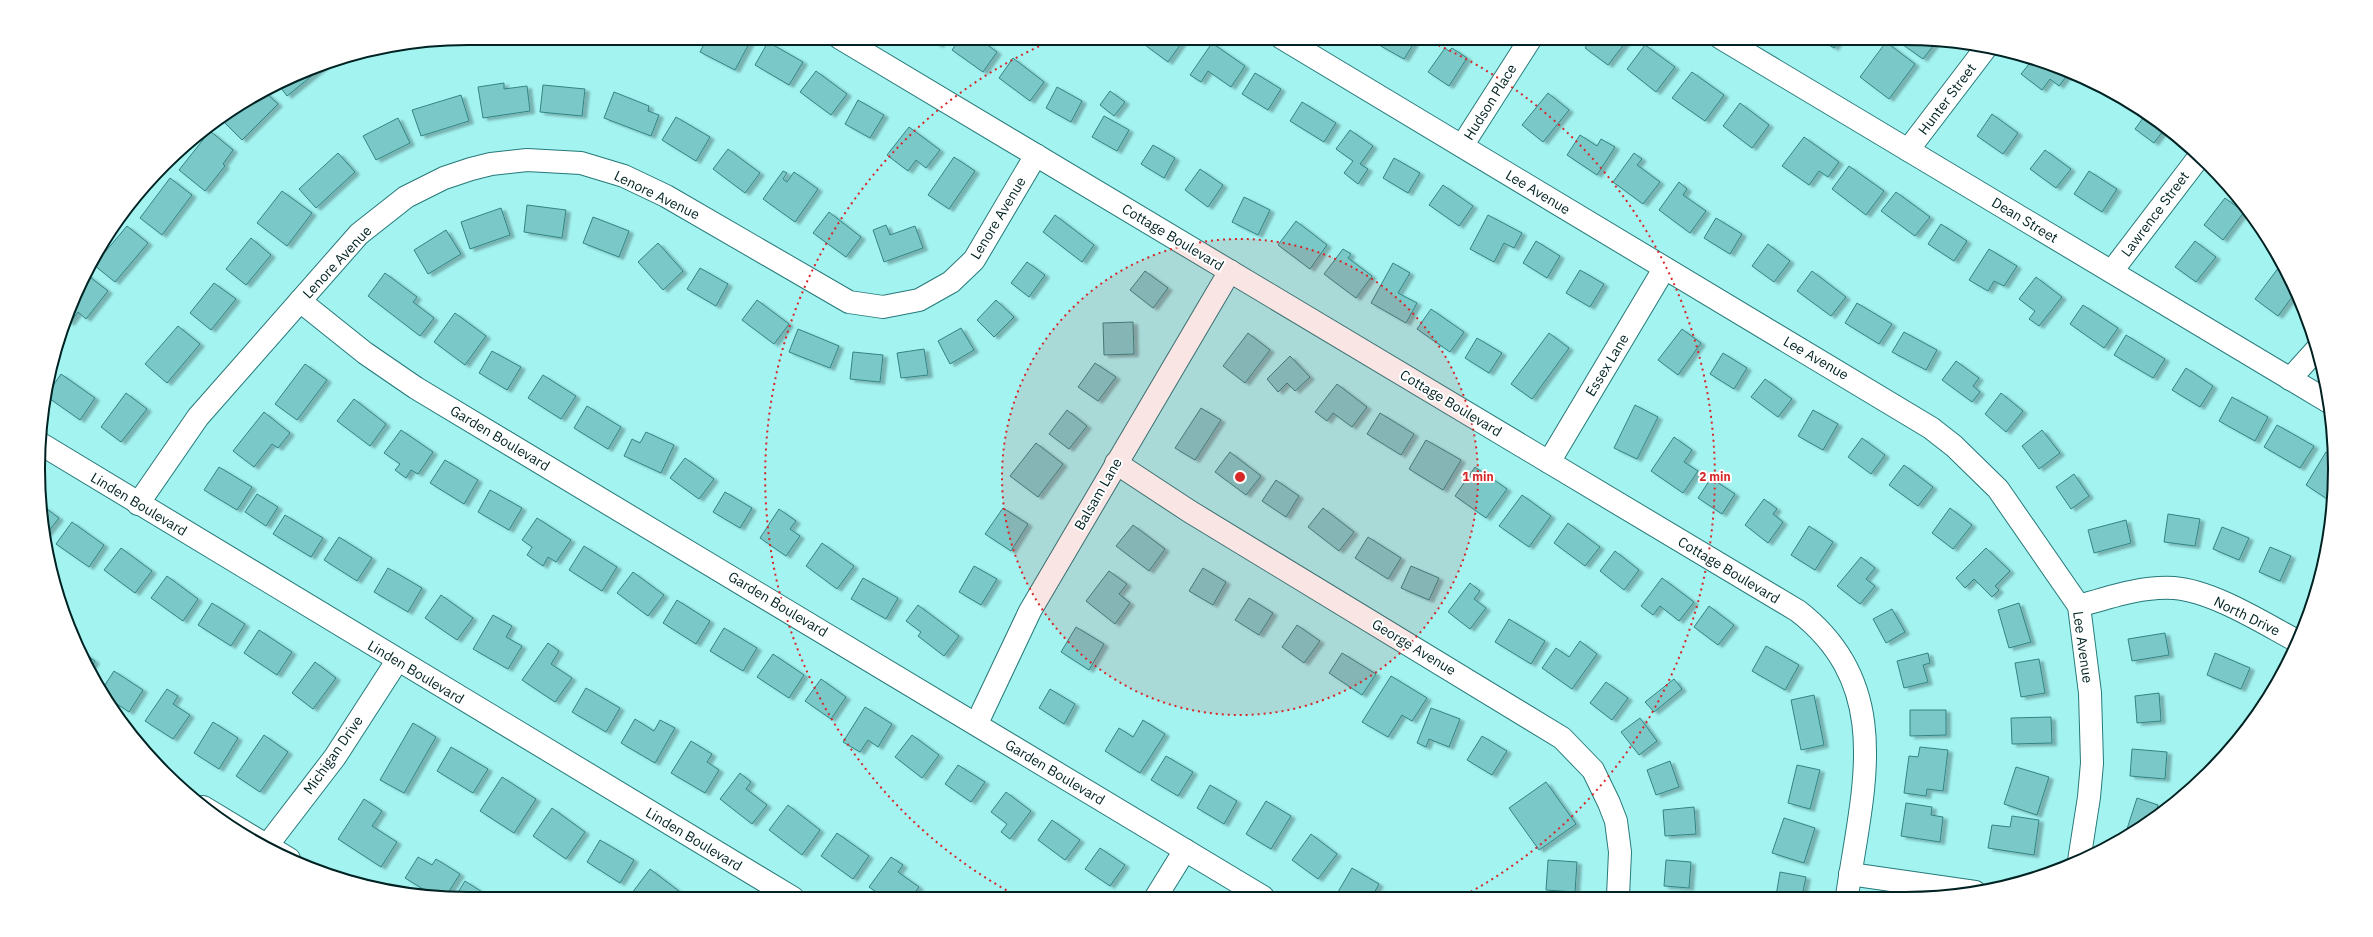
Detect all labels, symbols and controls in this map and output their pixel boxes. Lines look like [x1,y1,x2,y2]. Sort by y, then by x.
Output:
street label: Hudson Place [1460,60,1521,143]
street label: Hunter Street [1914,60,1980,138]
street label: Lenore Avenue [611,166,703,224]
street label: Lee Avenue [1502,166,1574,218]
street label: Lawrence Street [2117,168,2193,260]
street label: Lenore Avenue [966,173,1030,263]
street label: Dean Street [1989,193,2062,247]
street label: Cottage Boulevard [1119,199,1227,275]
street label: Lenore Avenue [299,222,376,302]
street label: Essex Lane [1581,330,1633,400]
street label: Lee Avenue [1780,332,1852,384]
street label: Cottage Boulevard [1397,365,1505,441]
street label: Garden Boulevard [447,401,553,475]
street label: Balsam Lane [1070,454,1126,533]
street label: Linden Boulevard [88,468,190,540]
text: 1 min [1462,469,1494,484]
text: 2 min [1699,469,1731,484]
centre of rings [1233,470,1247,484]
street label: Cottage Boulevard [1675,532,1783,608]
street label: Garden Boulevard [725,567,831,641]
street label: North Drive [2211,592,2283,640]
street label: Lee Avenue [2069,610,2097,684]
street label: George Avenue [1369,615,1460,679]
street label: Linden Boulevard [365,636,467,708]
street label: Michigan Drive [299,712,367,798]
street label: Garden Boulevard [1002,735,1108,809]
street label: Linden Boulevard [643,803,745,875]

